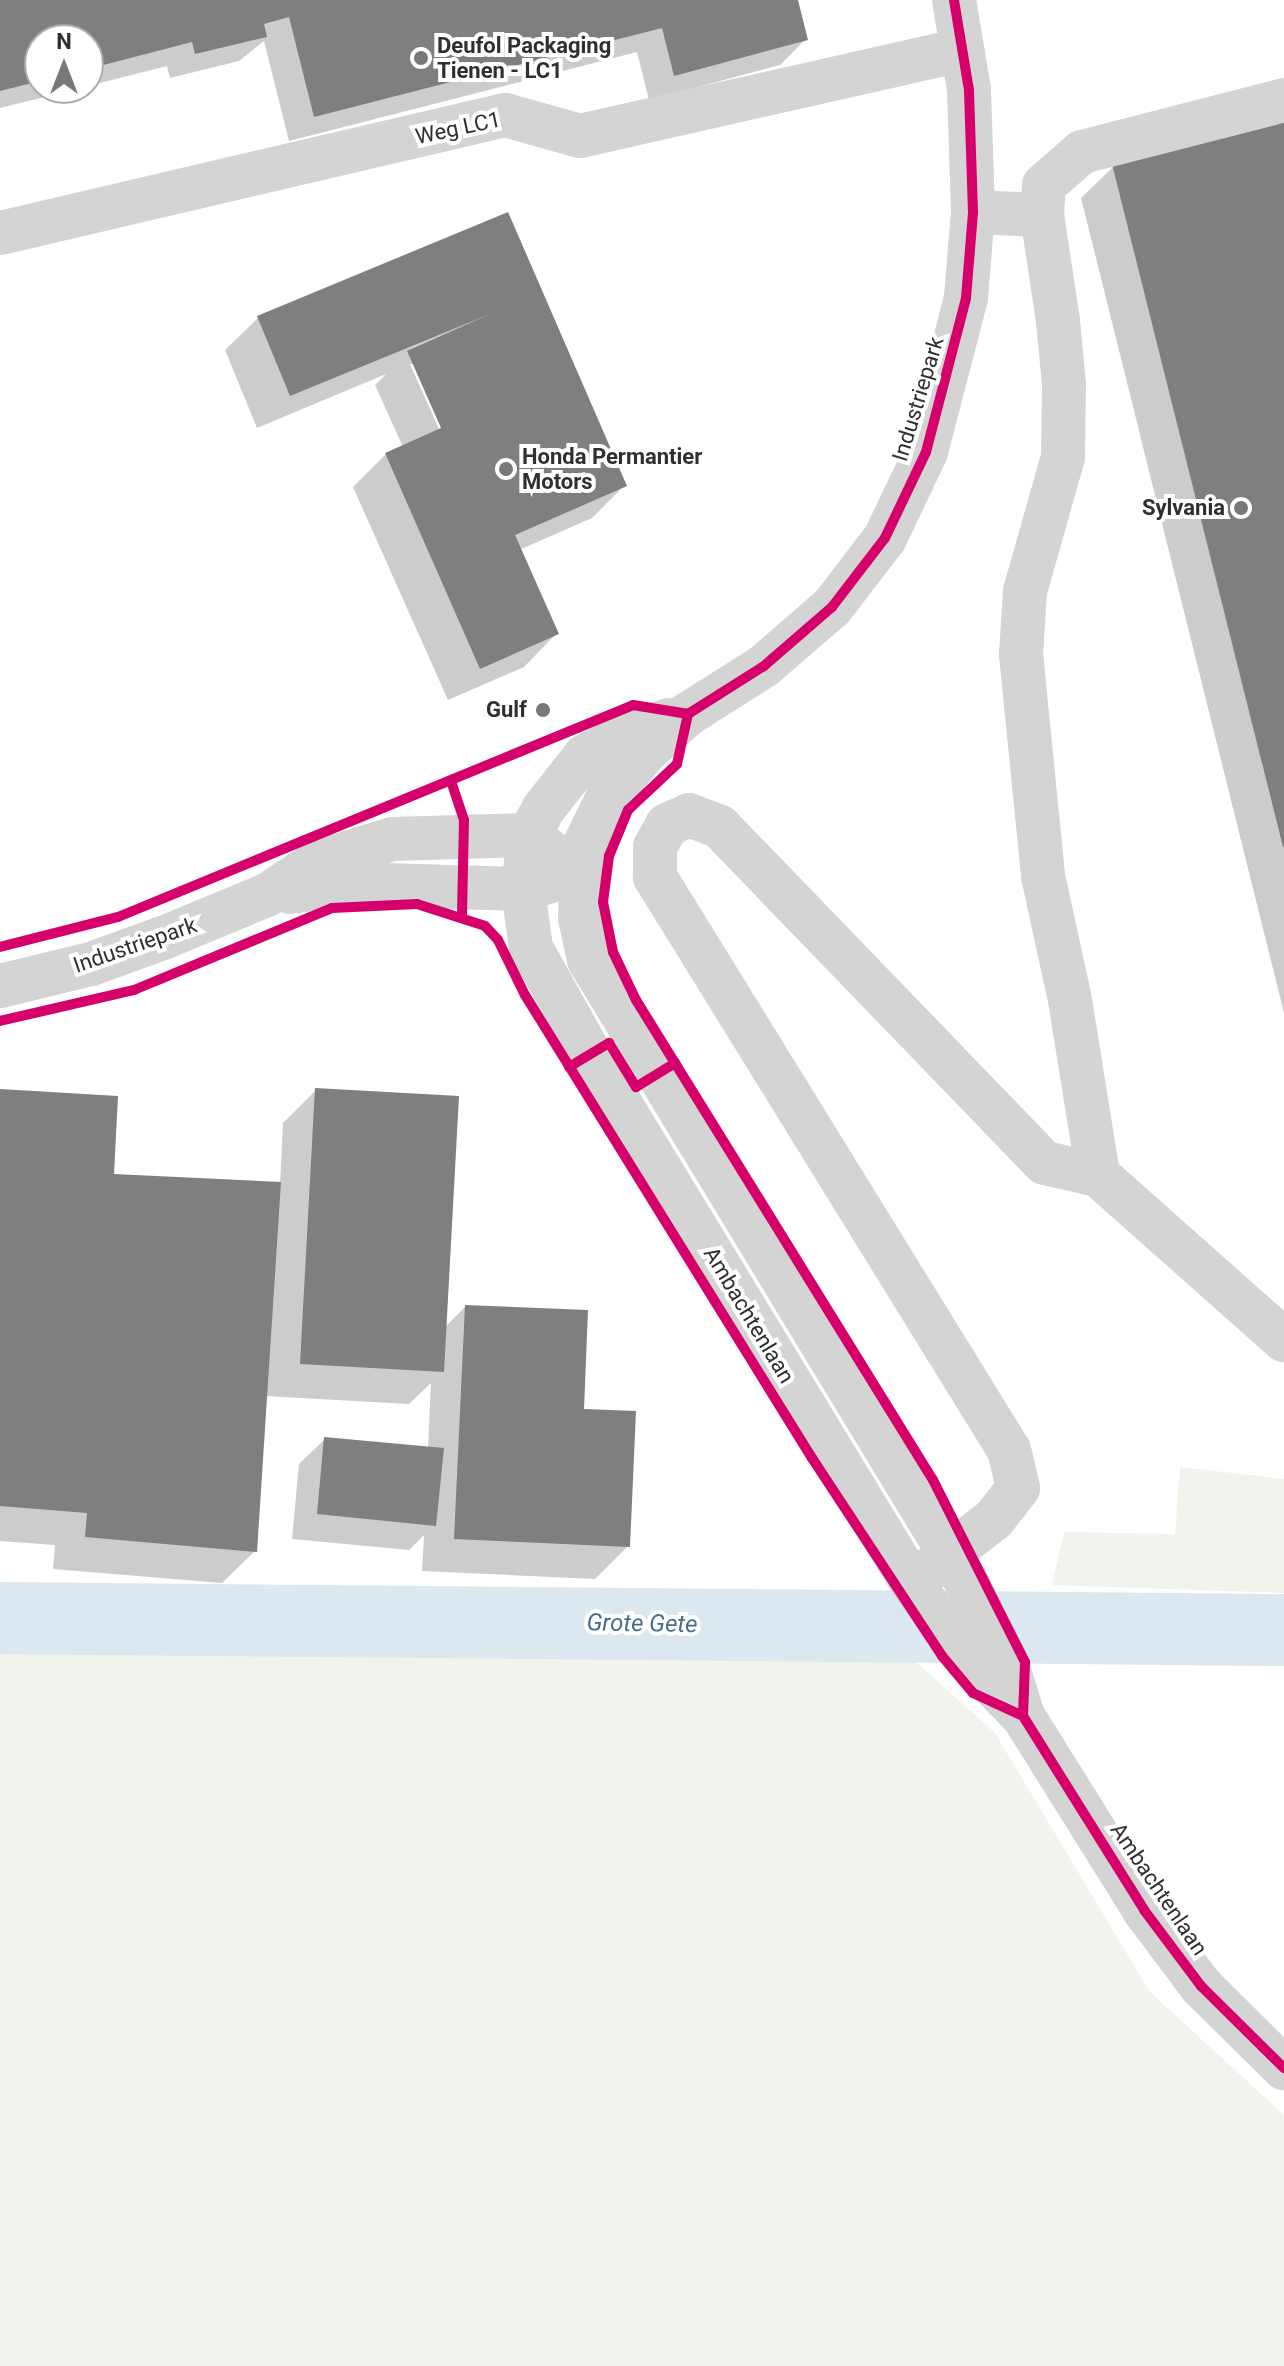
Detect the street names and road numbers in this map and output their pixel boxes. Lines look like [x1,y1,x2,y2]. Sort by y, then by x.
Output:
street label: Weg LC1 [413,106,503,150]
street label: Industriepark [887,334,949,464]
street label: Industriepark [70,912,200,978]
street label: Ambachtenlaan [698,1242,800,1388]
street label: Ambachtenlaan [1105,1818,1213,1960]

